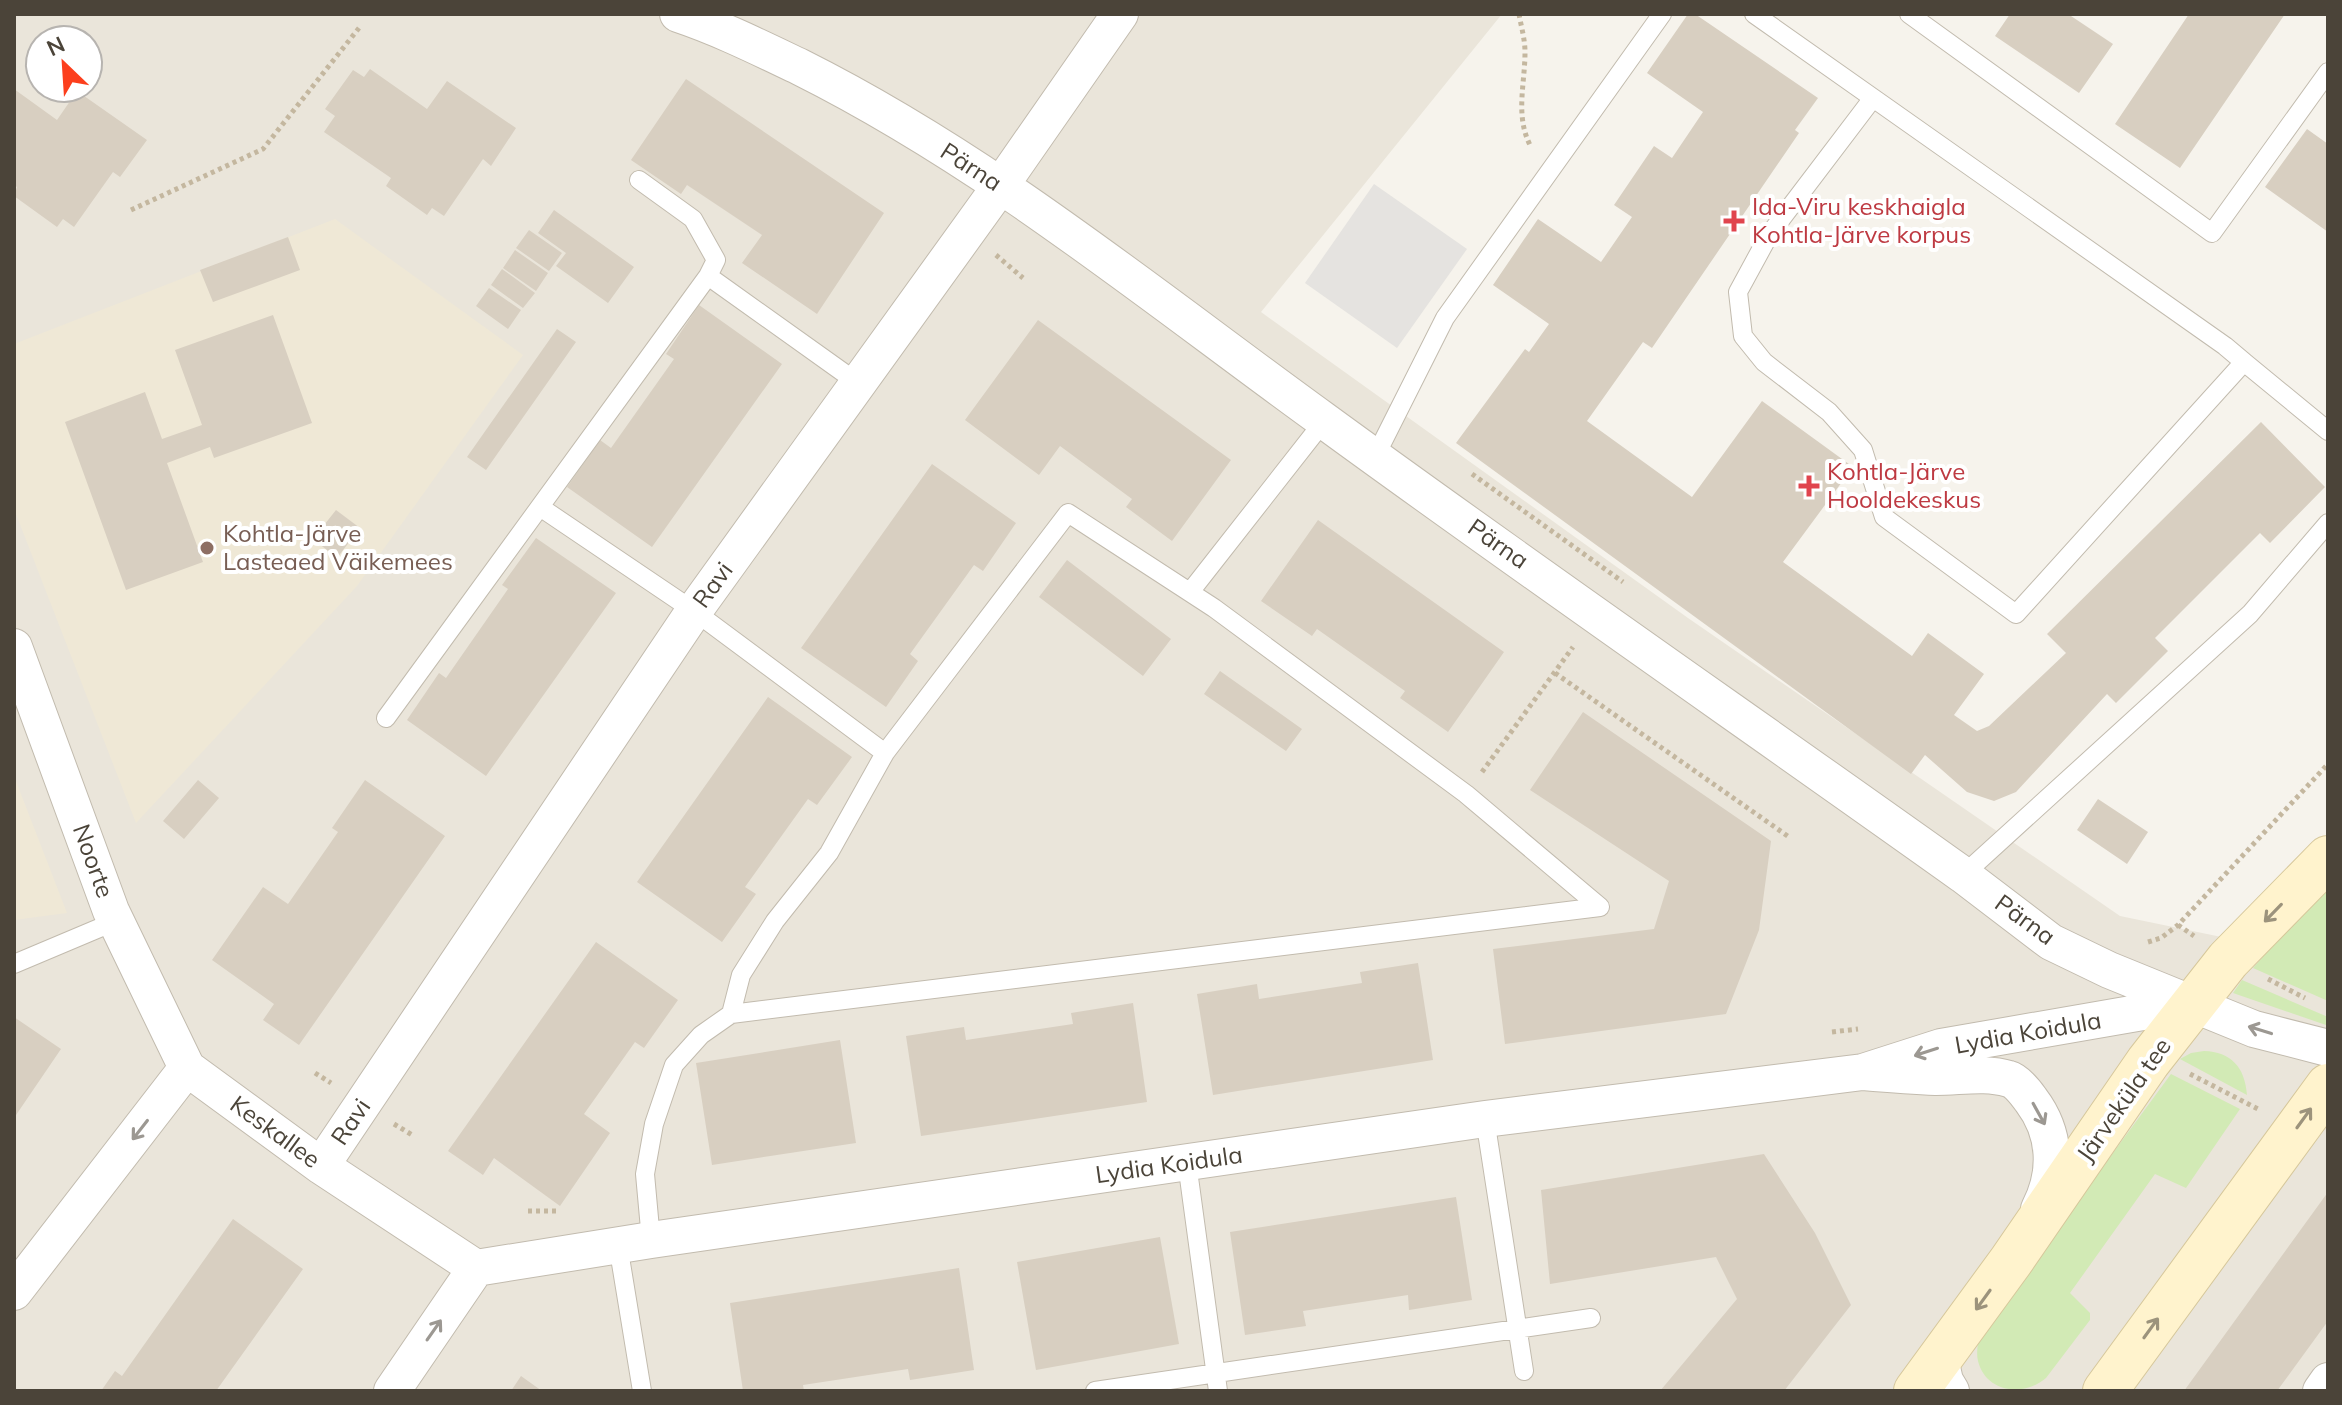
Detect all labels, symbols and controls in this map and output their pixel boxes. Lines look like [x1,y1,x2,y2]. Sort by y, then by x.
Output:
north arrow [24,24,104,104]
text: N [42,30,69,62]
street label: Pärna [935,135,1008,197]
place label: Ida-Viru keskhaigla Kohtla-Järve korpus [1752,191,1971,249]
marker: Ida-Viru keskhaigla Kohtla-Järve korpus [1723,210,1745,232]
place label: Kohtla-Järve Hooldekeskus [1827,456,1981,514]
marker: Kohtla-Järve Hooldekeskus [1798,475,1820,497]
street label: Pärna [1462,512,1535,575]
place label: Kohtla-Järve Lasteaed Väikemees [223,518,453,576]
marker: Kohtla-Järve Lasteaed Väikemees [198,539,216,557]
street label: Ravi [686,556,739,613]
street label: Noorte [67,820,121,902]
street label: Pärna [1990,887,2062,951]
one-way arrow [2264,903,2283,923]
street label: Lydia Koidula [1952,1004,2103,1060]
one-way arrow [2248,1022,2273,1036]
street label: Järveküla tee [2070,1032,2177,1167]
one-way arrow [1913,1046,1938,1061]
street label: Keskallee [225,1088,327,1174]
street label: Ravi [324,1093,376,1150]
one-way arrow [2032,1101,2047,1125]
one-way arrow [2296,1108,2313,1129]
one-way arrow [131,1118,148,1140]
street label: Lydia Koidula [1093,1139,1244,1189]
one-way arrow [1975,1288,1991,1310]
one-way arrow [2142,1318,2159,1339]
one-way arrow [426,1319,442,1341]

